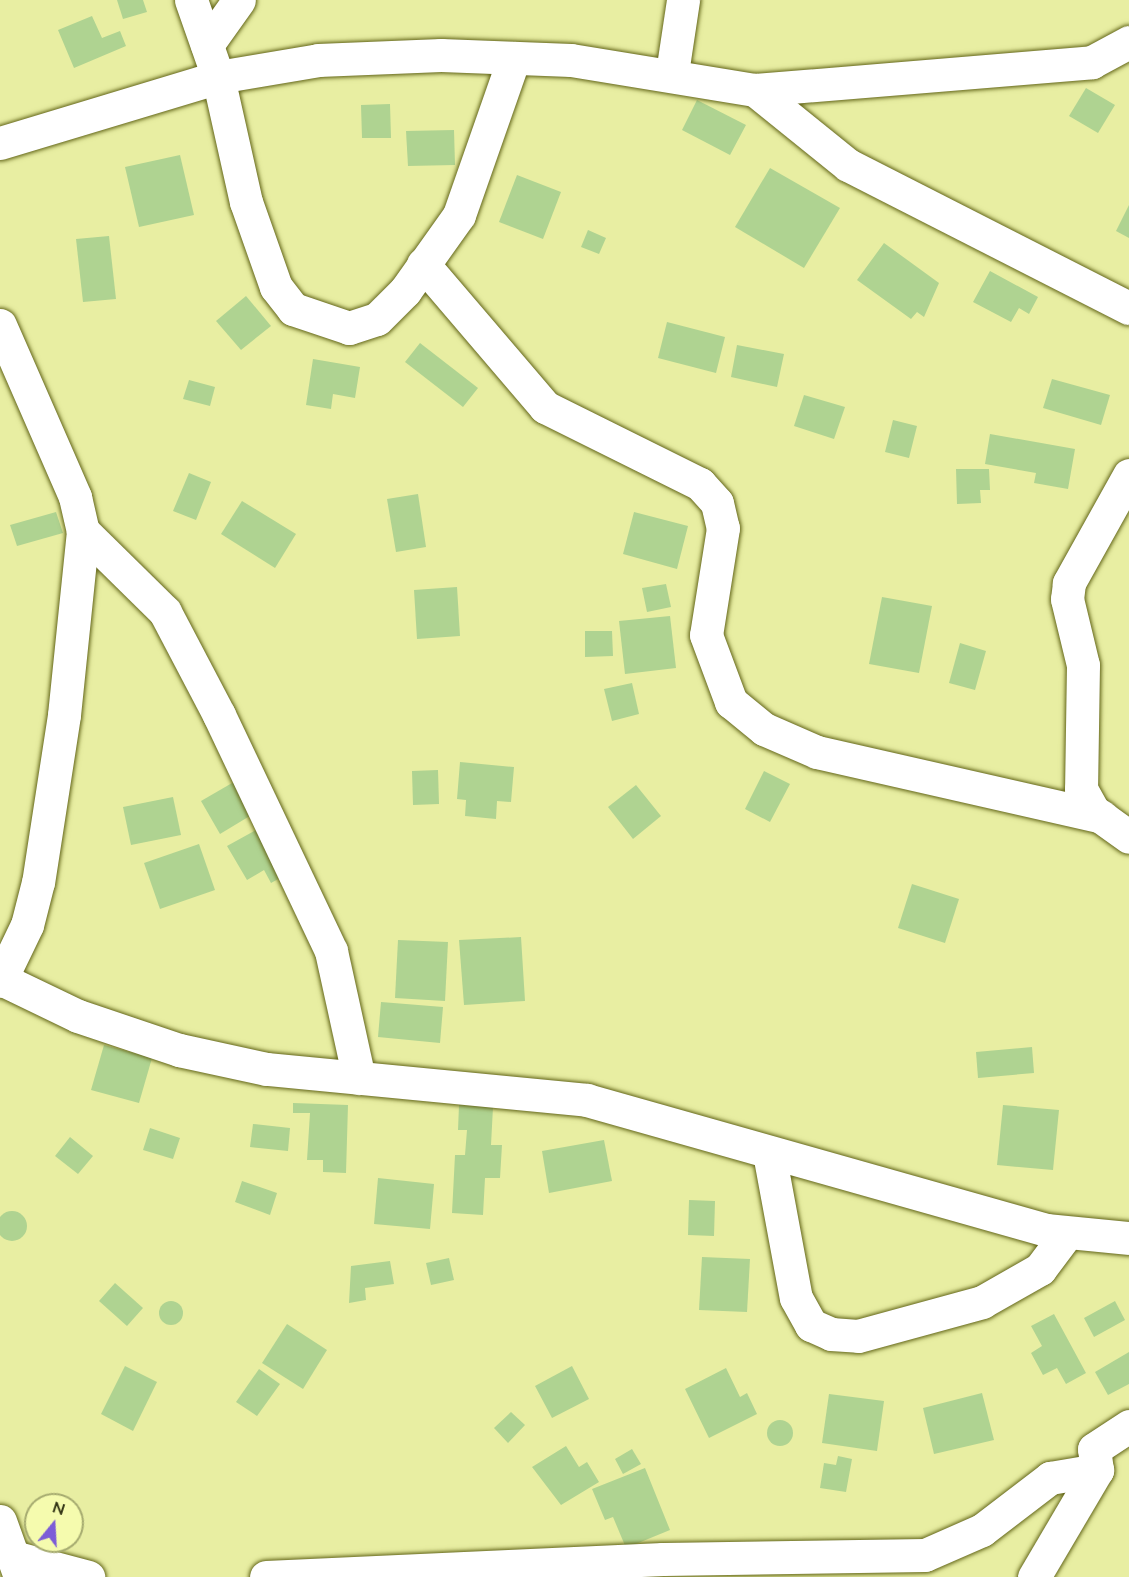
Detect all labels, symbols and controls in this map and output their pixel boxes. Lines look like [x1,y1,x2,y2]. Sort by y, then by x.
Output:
north arrow [24,1493,84,1553]
text: N [50,1496,68,1519]

